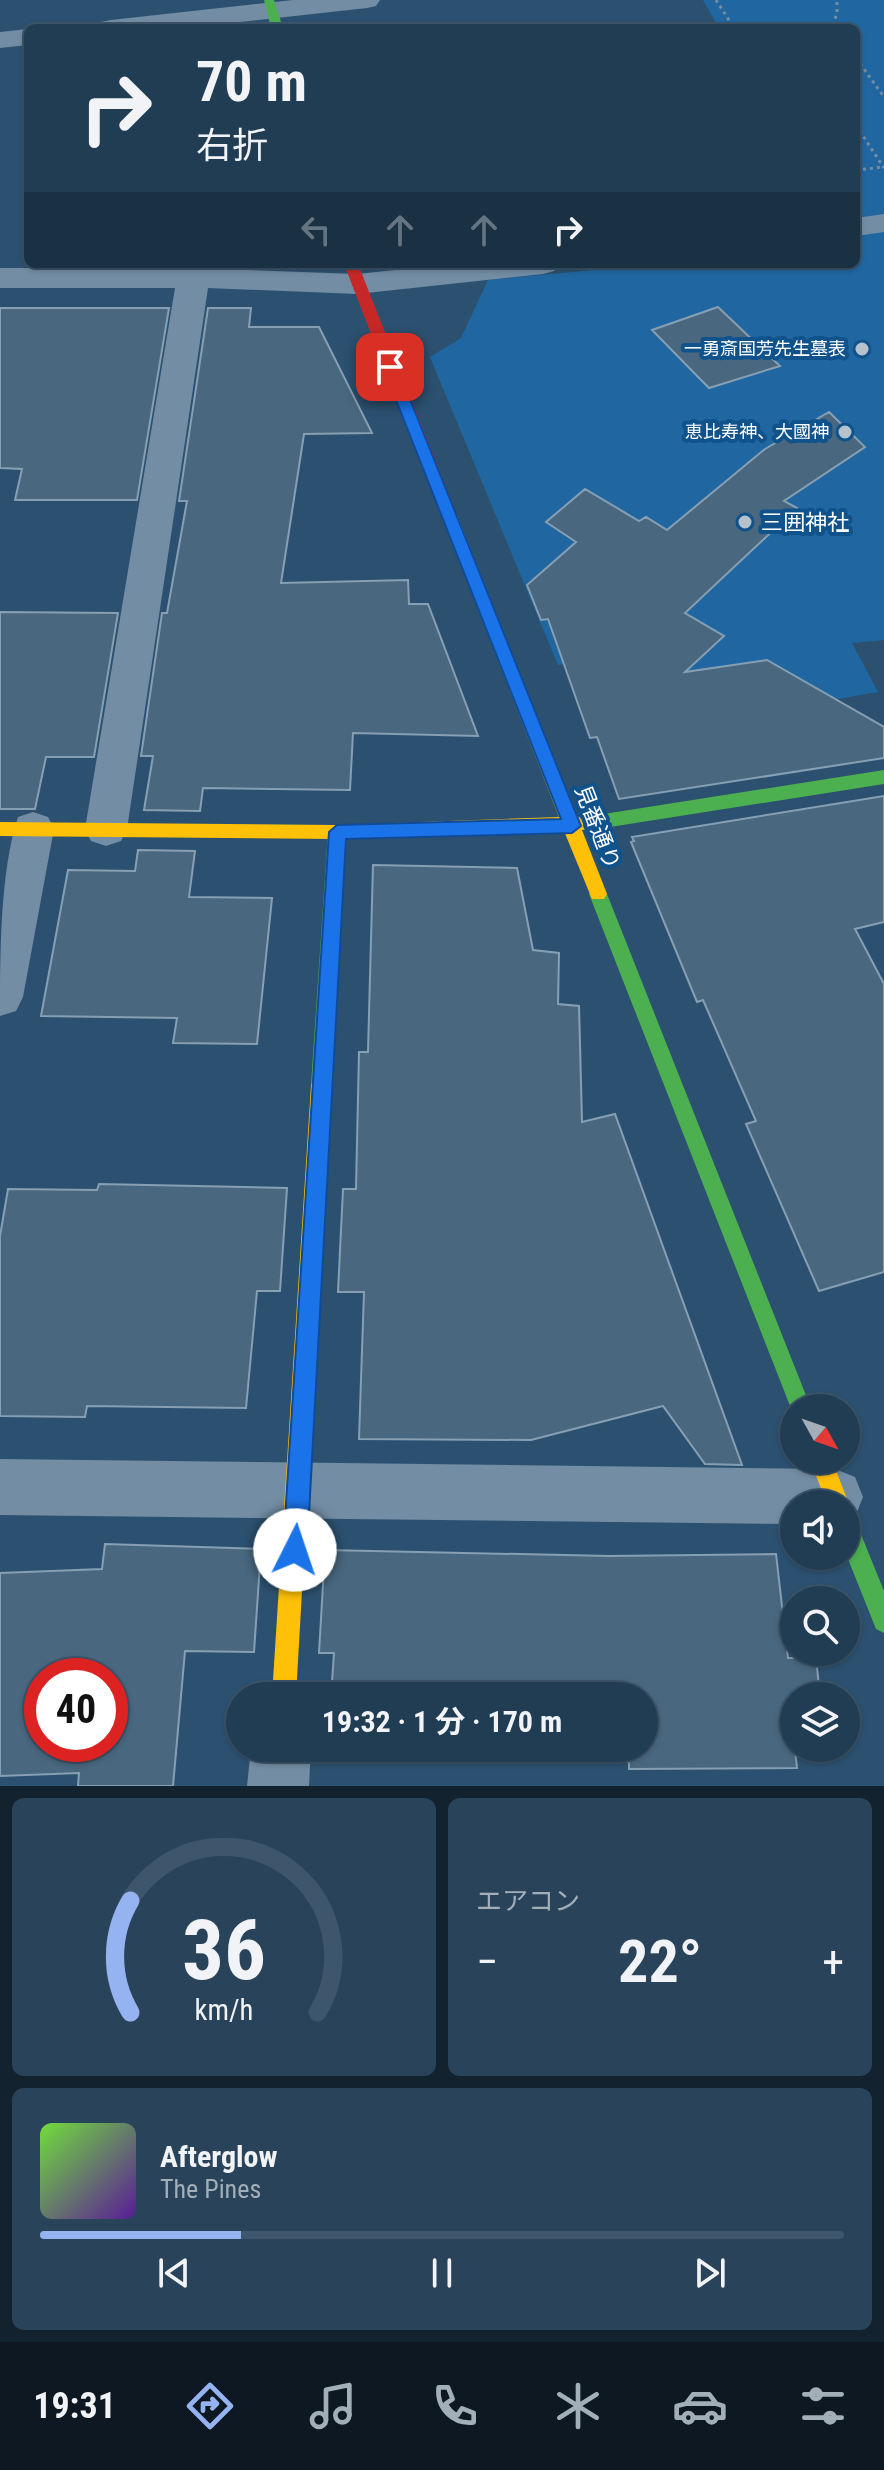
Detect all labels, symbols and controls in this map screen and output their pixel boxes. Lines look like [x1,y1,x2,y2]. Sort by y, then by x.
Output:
text: 70 m [196,49,307,115]
icon: right [64,56,168,160]
text: 右折 [196,125,268,167]
icon: left [294,208,338,252]
icon: ahead [378,208,422,252]
icon: ahead [462,208,506,252]
icon: right [546,208,590,252]
pin [356,333,424,401]
place label: 一勇斎国芳先生墓表 [684,338,846,359]
marker: 一勇斎国芳先生墓表 [853,340,871,358]
icon: arrive [368,345,412,389]
place label: 恵比寿神、大國神 [685,421,829,442]
marker: 恵比寿神、大國神 [836,423,854,441]
place label: 三囲神社 [761,510,849,535]
marker: 三囲神社 [736,513,754,531]
street label: 見番通り [570,782,625,873]
north arrow [780,1394,860,1474]
map controls [780,1394,860,1762]
button: sound [780,1490,860,1570]
position arrow [253,1508,337,1592]
button: search [780,1586,860,1666]
speed limit sign: 40 [24,1658,128,1762]
button: layers [780,1682,860,1762]
text: 19:32 · 1 分 · 170 m [322,1704,562,1739]
text: エアコン [476,1886,580,1916]
text: 36 [182,1902,266,1999]
text: 22° [618,1926,702,1997]
text: − [476,1936,498,1988]
text: + [822,1936,844,1988]
text: km/h [195,1993,253,2027]
text: Afterglow [160,2139,278,2174]
text: The Pines [160,2174,261,2204]
icon: previous [152,2251,196,2295]
icon: pause [420,2251,464,2295]
icon: next [688,2251,732,2295]
icon: directions [182,2378,238,2434]
icon: music [305,2378,361,2434]
icon: phone [427,2378,483,2434]
icon: climate [550,2378,606,2434]
icon: car [672,2378,728,2434]
icon: filters [795,2378,851,2434]
text: 19:31 [33,2385,116,2427]

